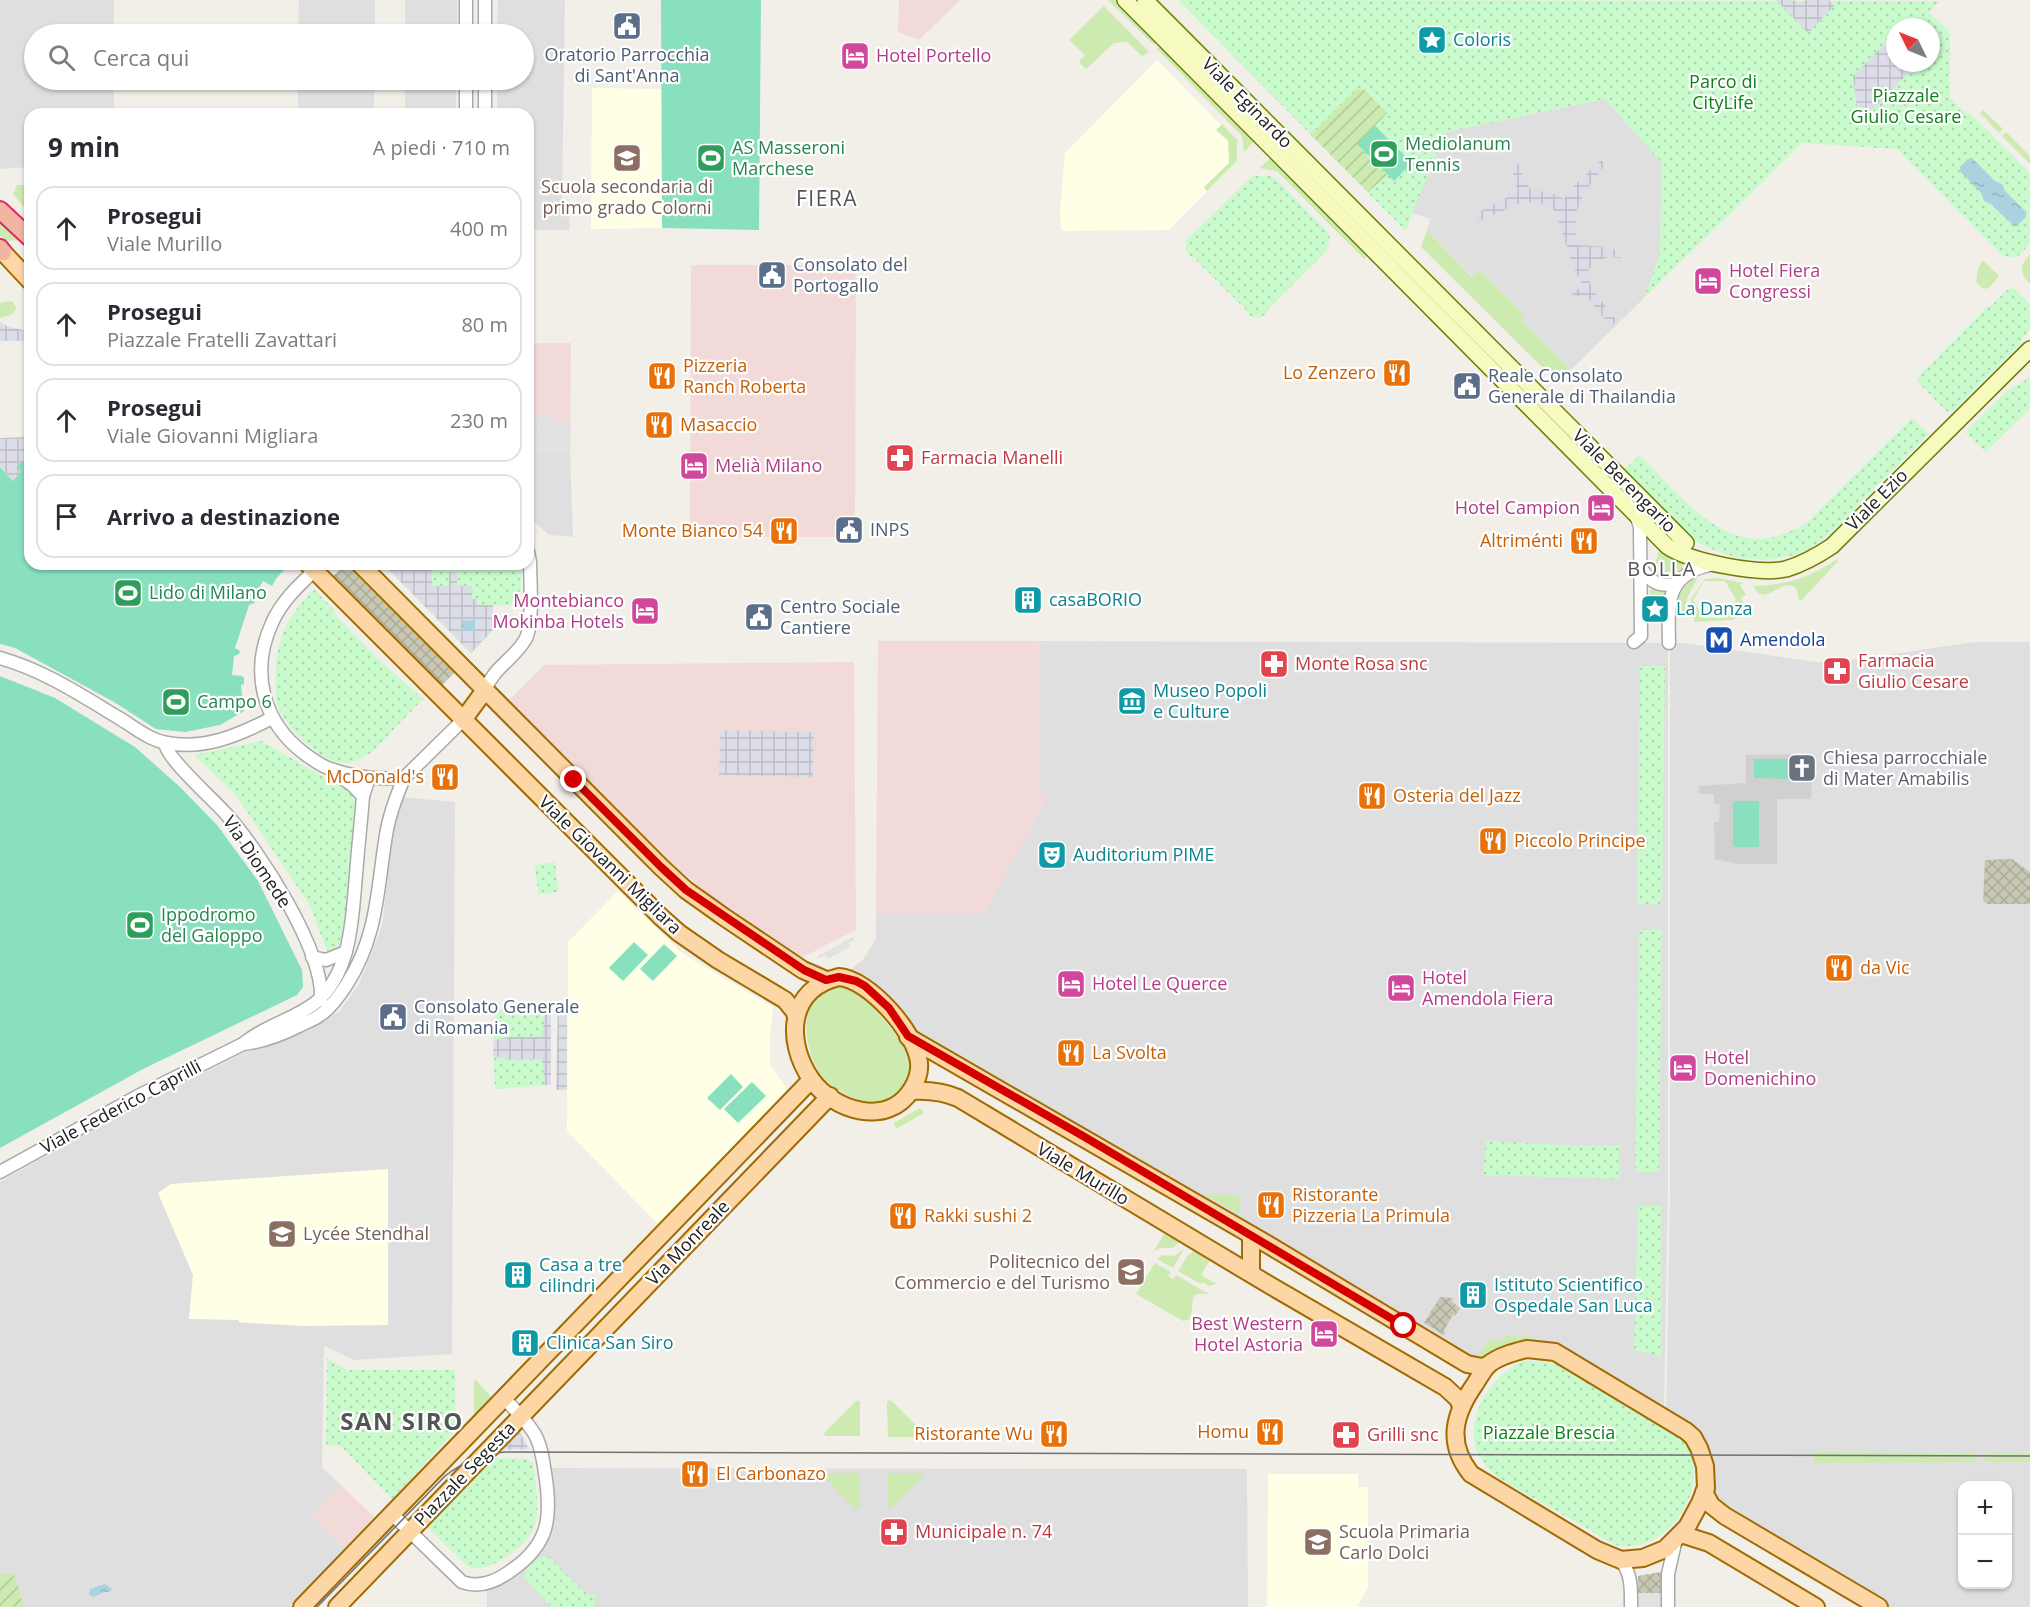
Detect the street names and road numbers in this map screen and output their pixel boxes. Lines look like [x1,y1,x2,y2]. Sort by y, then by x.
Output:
street label: Viale Eginardo [1197,52,1298,153]
street label: Viale Berengario [1568,423,1682,537]
street label: Viale Ezio [1840,463,1913,536]
street label: Viale Giovanni Migliara [534,790,687,939]
street label: Via Diomede [218,811,297,912]
street label: Viale Federico Caprilli [36,1053,205,1159]
street label: Viale Murillo [1033,1136,1134,1210]
street label: Via Monreale [640,1194,734,1290]
street label: Piazzale Segesta [408,1416,520,1531]

